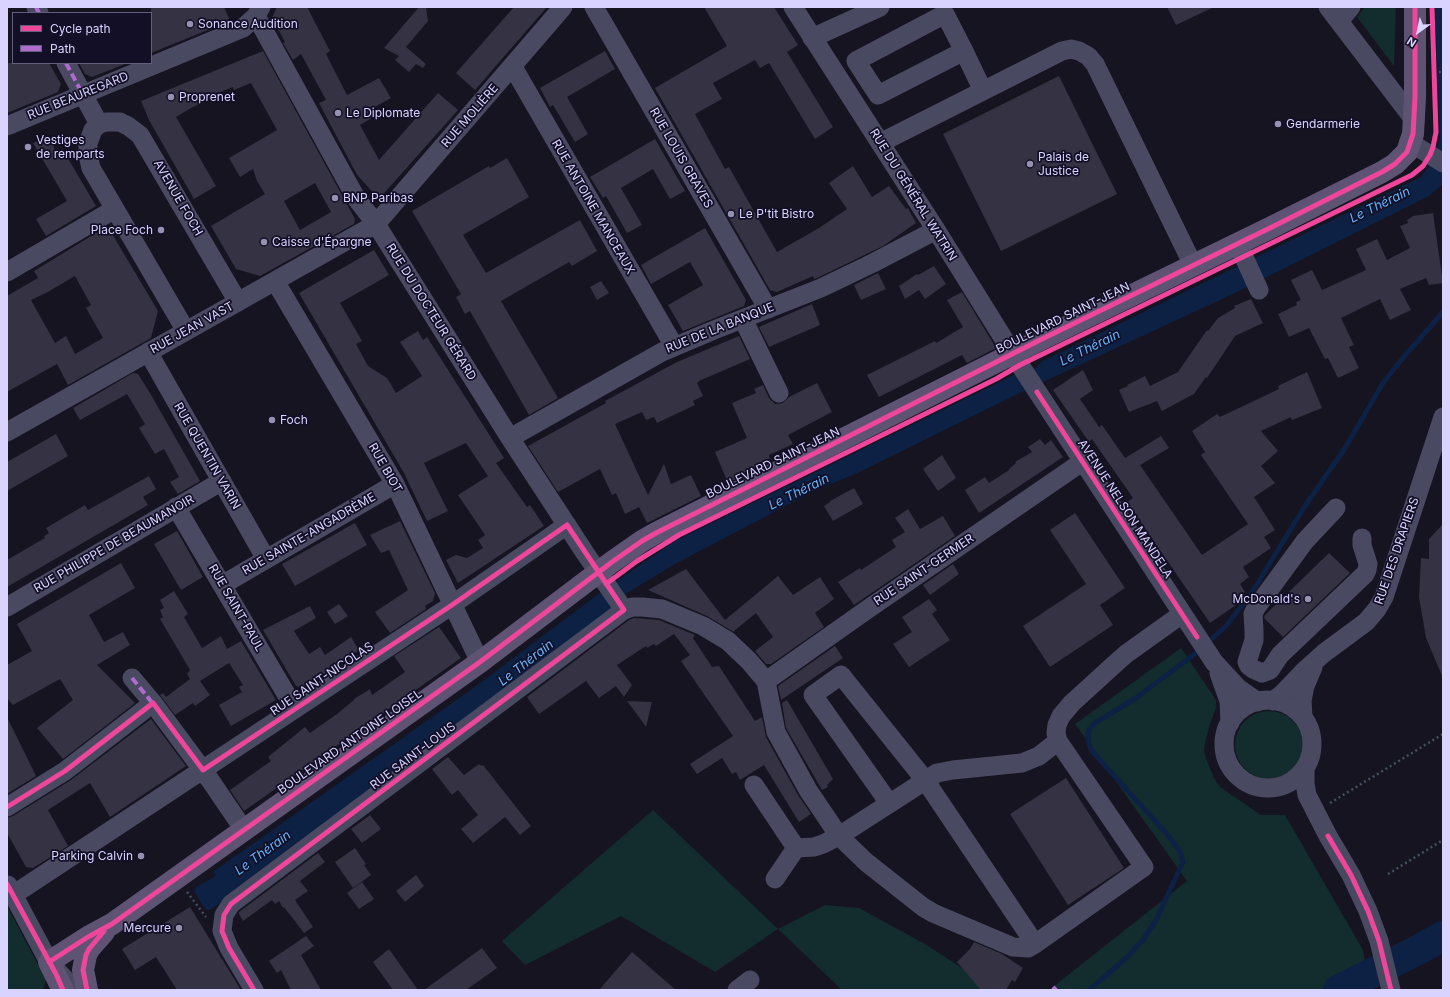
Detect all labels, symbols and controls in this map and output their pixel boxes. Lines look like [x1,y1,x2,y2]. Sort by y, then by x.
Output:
legend [12,12,152,64]
north arrow [1398,12,1438,52]
place label: Sonance Audition [198,17,298,31]
marker: Sonance Audition [185,19,195,29]
text: Cycle path [50,21,111,36]
text: N [1404,34,1419,50]
text: Path [50,41,75,56]
street label: RUE BEAUREGARD [25,69,131,123]
street label: RUE MOLIÈRE [439,81,501,151]
place label: Proprenet [179,90,235,104]
marker: Proprenet [166,92,176,102]
street label: RUE LOUIS GRAVES [646,105,716,211]
place label: Le Diplomate [346,106,420,120]
marker: Le Diplomate [333,108,343,118]
place label: Gendarmerie [1286,117,1360,131]
marker: Gendarmerie [1273,119,1283,129]
street label: RUE DU GÉNÉRAL WATRIN [866,126,960,264]
place label: Vestiges de remparts [36,133,105,161]
street label: RUE ANTOINE MANCEAUX [548,137,638,277]
marker: Vestiges de remparts [23,142,33,152]
place label: Palais de Justice [1038,150,1089,178]
street label: AVENUE FOCH [150,157,206,239]
marker: Palais de Justice [1025,159,1035,169]
water label: Le Thérain [1347,184,1413,226]
place label: BNP Paribas [343,191,413,205]
marker: BNP Paribas [330,193,340,203]
place label: Le P'tit Bistro [739,207,814,221]
marker: Le P'tit Bistro [726,209,736,219]
place label: Place Foch [91,223,153,237]
marker: Place Foch [156,225,166,235]
place label: Caisse d'Épargne [272,235,372,249]
marker: Caisse d'Épargne [259,237,269,247]
street label: RUE DU DOCTEUR GÉRARD [383,241,479,383]
street label: BOULEVARD SAINT-JEAN [994,279,1132,357]
street label: RUE JEAN VAST [148,299,236,357]
street label: RUE DE LA BANQUE [664,300,776,356]
water label: Le Thérain [1057,327,1123,369]
street label: RUE QUENTIN VARIN [171,400,243,512]
place label: Foch [280,413,308,427]
marker: Foch [267,415,277,425]
street label: BOULEVARD SAINT-JEAN [704,424,842,502]
street label: AVENUE NELSON MANDELA [1075,437,1175,581]
street label: RUE BIOT [365,441,405,495]
water label: Le Thérain [766,471,832,513]
street label: RUE SAINTE-ANGADRÈME [240,490,378,578]
street label: RUE PHILIPPE DE BEAUMANOIR [31,492,197,596]
street label: RUE DES DRAPIERS [1372,496,1422,606]
street label: RUE SAINT-GERMER [871,531,977,609]
street label: RUE SAINT-PAUL [205,562,267,654]
place label: McDonald's [1232,592,1300,606]
marker: McDonald's [1303,594,1313,604]
water label: Le Thérain [495,637,557,689]
street label: RUE SAINT-NICOLAS [268,639,376,719]
street label: BOULEVARD ANTOINE LOISEL [275,687,425,797]
street label: RUE SAINT-LOUIS [367,719,459,793]
water label: Le Thérain [232,827,294,879]
place label: Parking Calvin [51,849,133,863]
marker: Parking Calvin [136,851,146,861]
place label: Mercure [124,921,171,935]
marker: Mercure [174,923,184,933]

